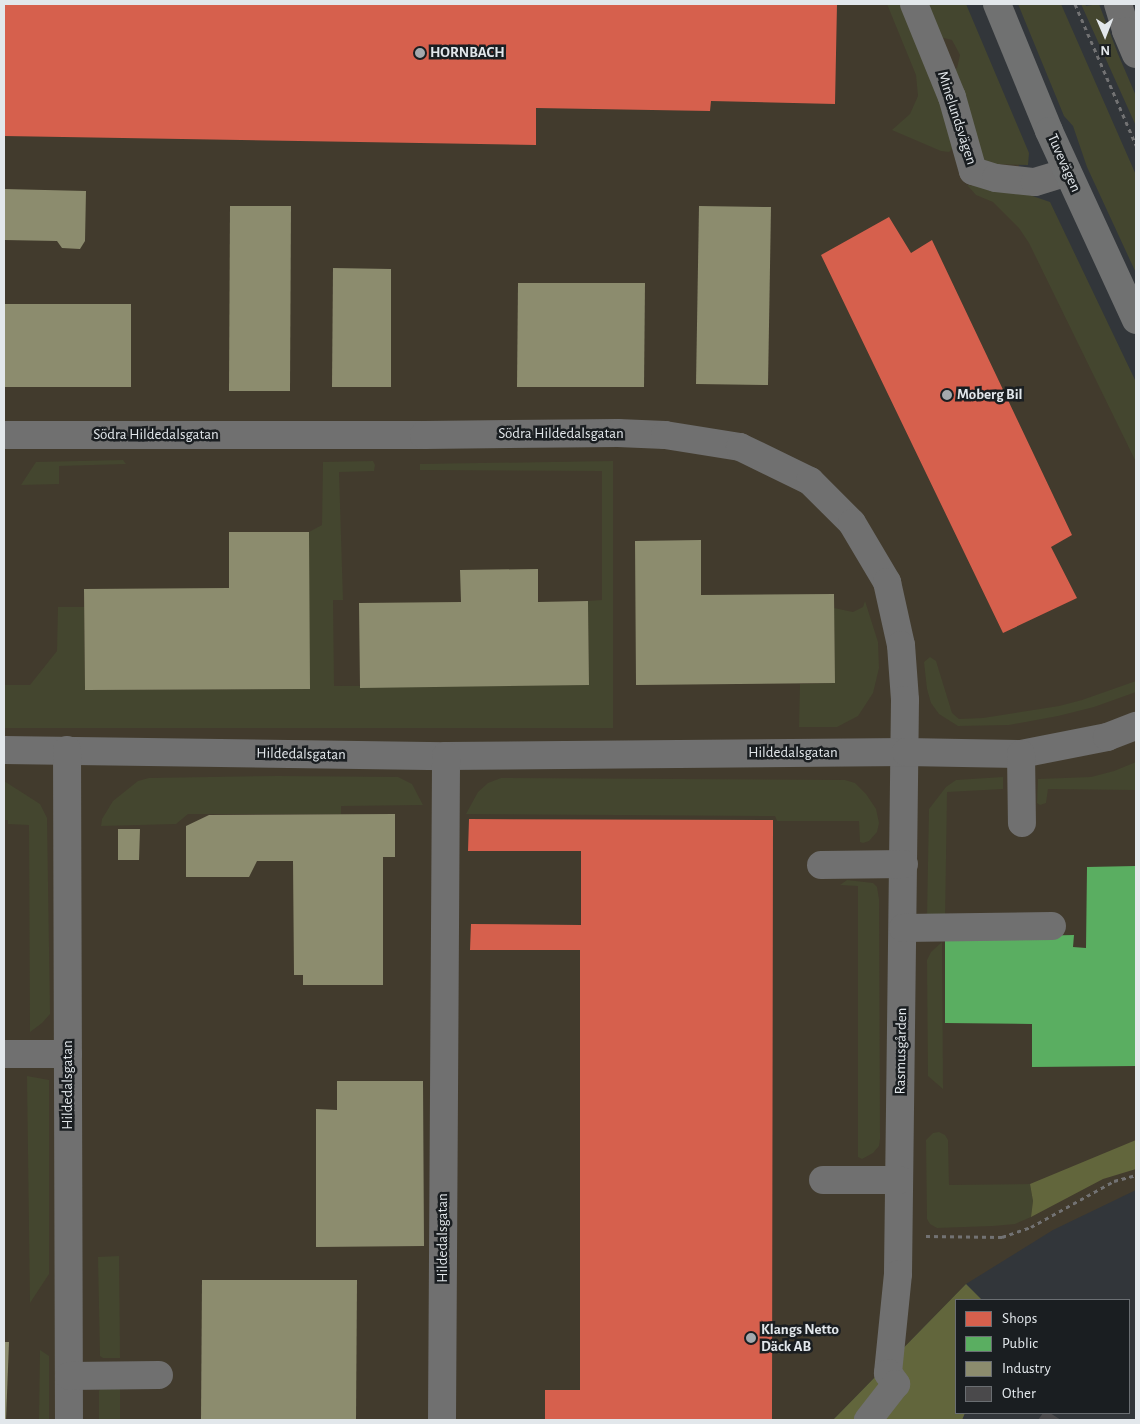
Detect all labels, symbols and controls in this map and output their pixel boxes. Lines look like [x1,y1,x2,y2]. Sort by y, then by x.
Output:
north arrow [1080,10,1130,60]
text: N [1100,43,1110,57]
place label: HORNBACH [430,44,505,62]
marker: HORNBACH [414,47,426,59]
street label: Minelundsvägen [933,69,981,167]
street label: Tuvevägen [1043,131,1085,195]
place label: Moberg Bil [957,386,1023,404]
marker: Moberg Bil [941,389,953,401]
street label: Södra Hildedalsgatan [498,425,624,443]
street label: Södra Hildedalsgatan [93,426,219,444]
street label: Hildedalsgatan [256,744,346,764]
street label: Hildedalsgatan [748,744,838,762]
street label: Rasmusgården [891,1007,911,1095]
street label: Hildedalsgatan [59,1040,77,1130]
street label: Hildedalsgatan [434,1193,452,1283]
legend [955,1299,1130,1414]
text: Shops [1002,1311,1037,1326]
place label: Klangs Netto Däck AB [761,1320,839,1355]
marker: Klangs Netto Däck AB [745,1332,757,1344]
text: Public [1002,1336,1038,1351]
text: Industry [1002,1361,1051,1376]
text: Other [1002,1386,1036,1401]

